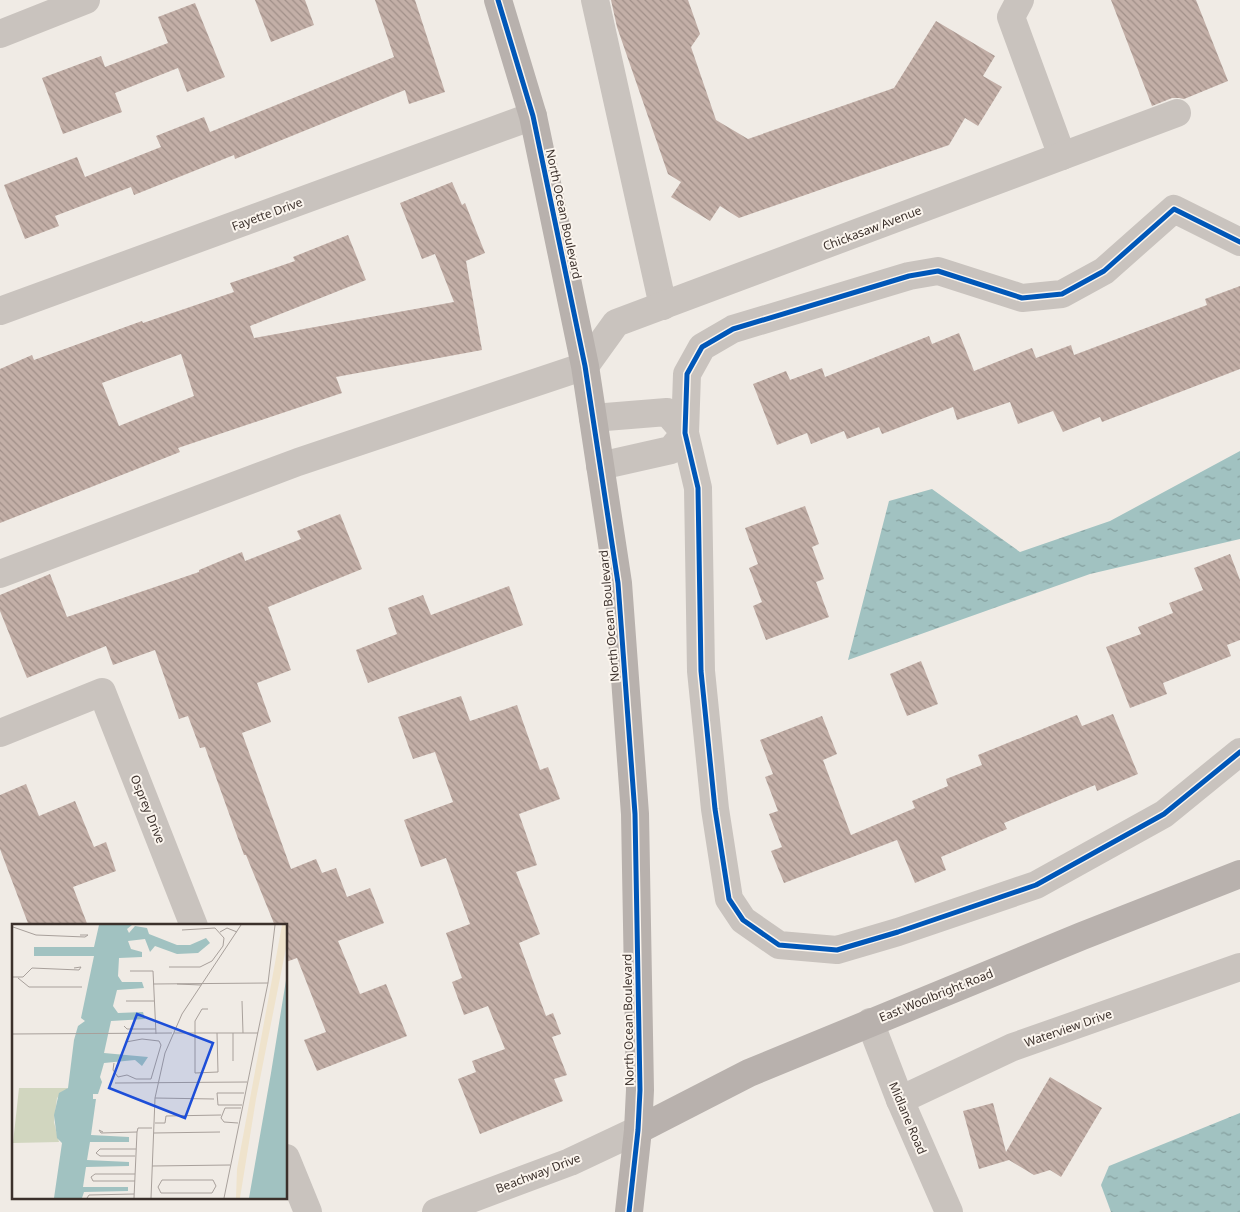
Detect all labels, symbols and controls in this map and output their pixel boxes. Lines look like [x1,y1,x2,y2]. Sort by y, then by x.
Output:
street label: North Ocean Boulevard [542,147,586,281]
street label: Fayette Drive [229,193,305,235]
street label: Chickasaw Avenue [820,201,924,255]
street label: North Ocean Boulevard [595,549,623,683]
street label: Osprey Drive [127,772,170,846]
inset map [12,924,288,1200]
street label: North Ocean Boulevard [618,954,638,1086]
street label: East Woolbright Road [876,964,996,1026]
street label: Waterview Drive [1022,1005,1114,1051]
street label: Midlane Road [885,1079,931,1157]
street label: Beachway Drive [493,1149,583,1197]

